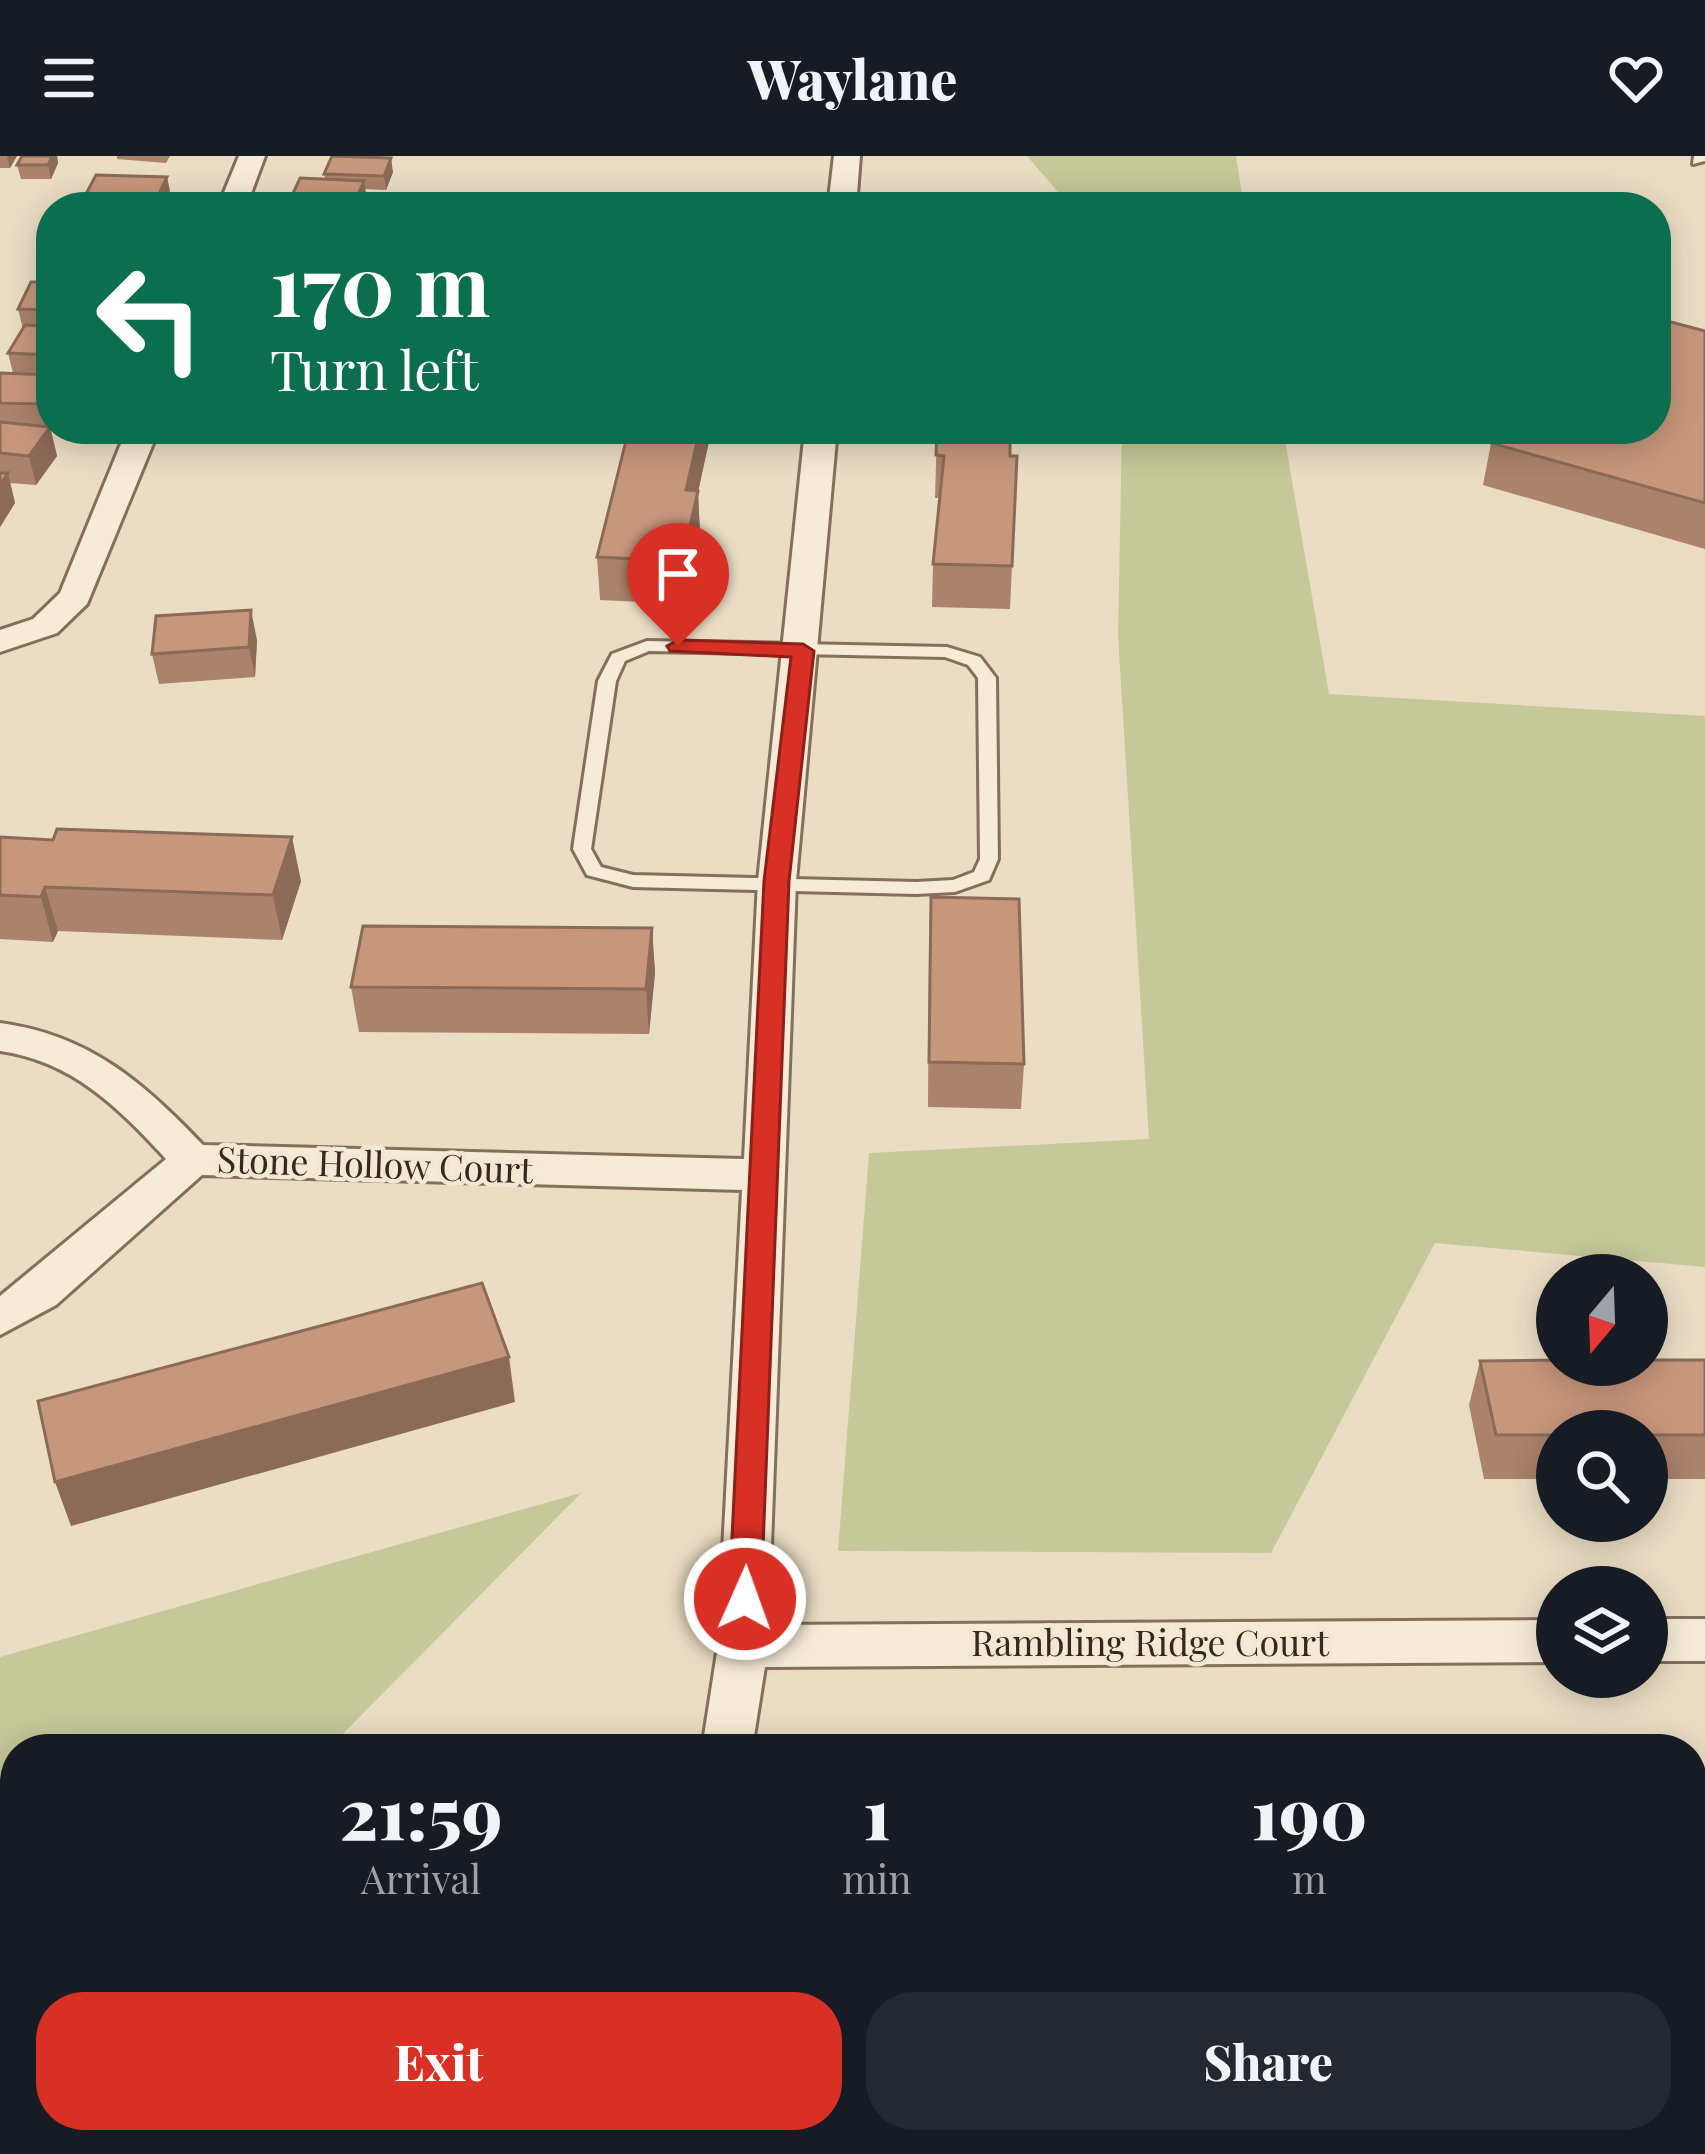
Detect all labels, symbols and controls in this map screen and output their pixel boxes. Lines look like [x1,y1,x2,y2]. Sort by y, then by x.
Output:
text: Waylane [747,42,958,114]
icon: menu [36,45,102,111]
icon: heart [1603,45,1669,111]
text: 170 m [270,226,490,338]
icon: left [72,240,228,396]
text: Turn left [270,333,479,405]
pin [627,523,729,646]
icon: arrive [645,541,711,607]
street label: Stone Hollow Court [216,1133,535,1193]
north arrow [1536,1254,1668,1386]
map controls [1536,1254,1668,1698]
button: search [1536,1410,1668,1542]
position arrow [682,1536,808,1662]
button: layers [1536,1566,1668,1698]
street label: Rambling Ridge Court [971,1617,1330,1665]
text: 21:59 [340,1762,503,1858]
text: 1 [863,1762,891,1858]
text: 190 [1251,1762,1367,1858]
text: Arrival [361,1852,481,1904]
text: min [842,1852,912,1904]
text: m [1292,1852,1327,1904]
button: Exit [36,1992,842,2130]
button: Share [866,1992,1671,2130]

